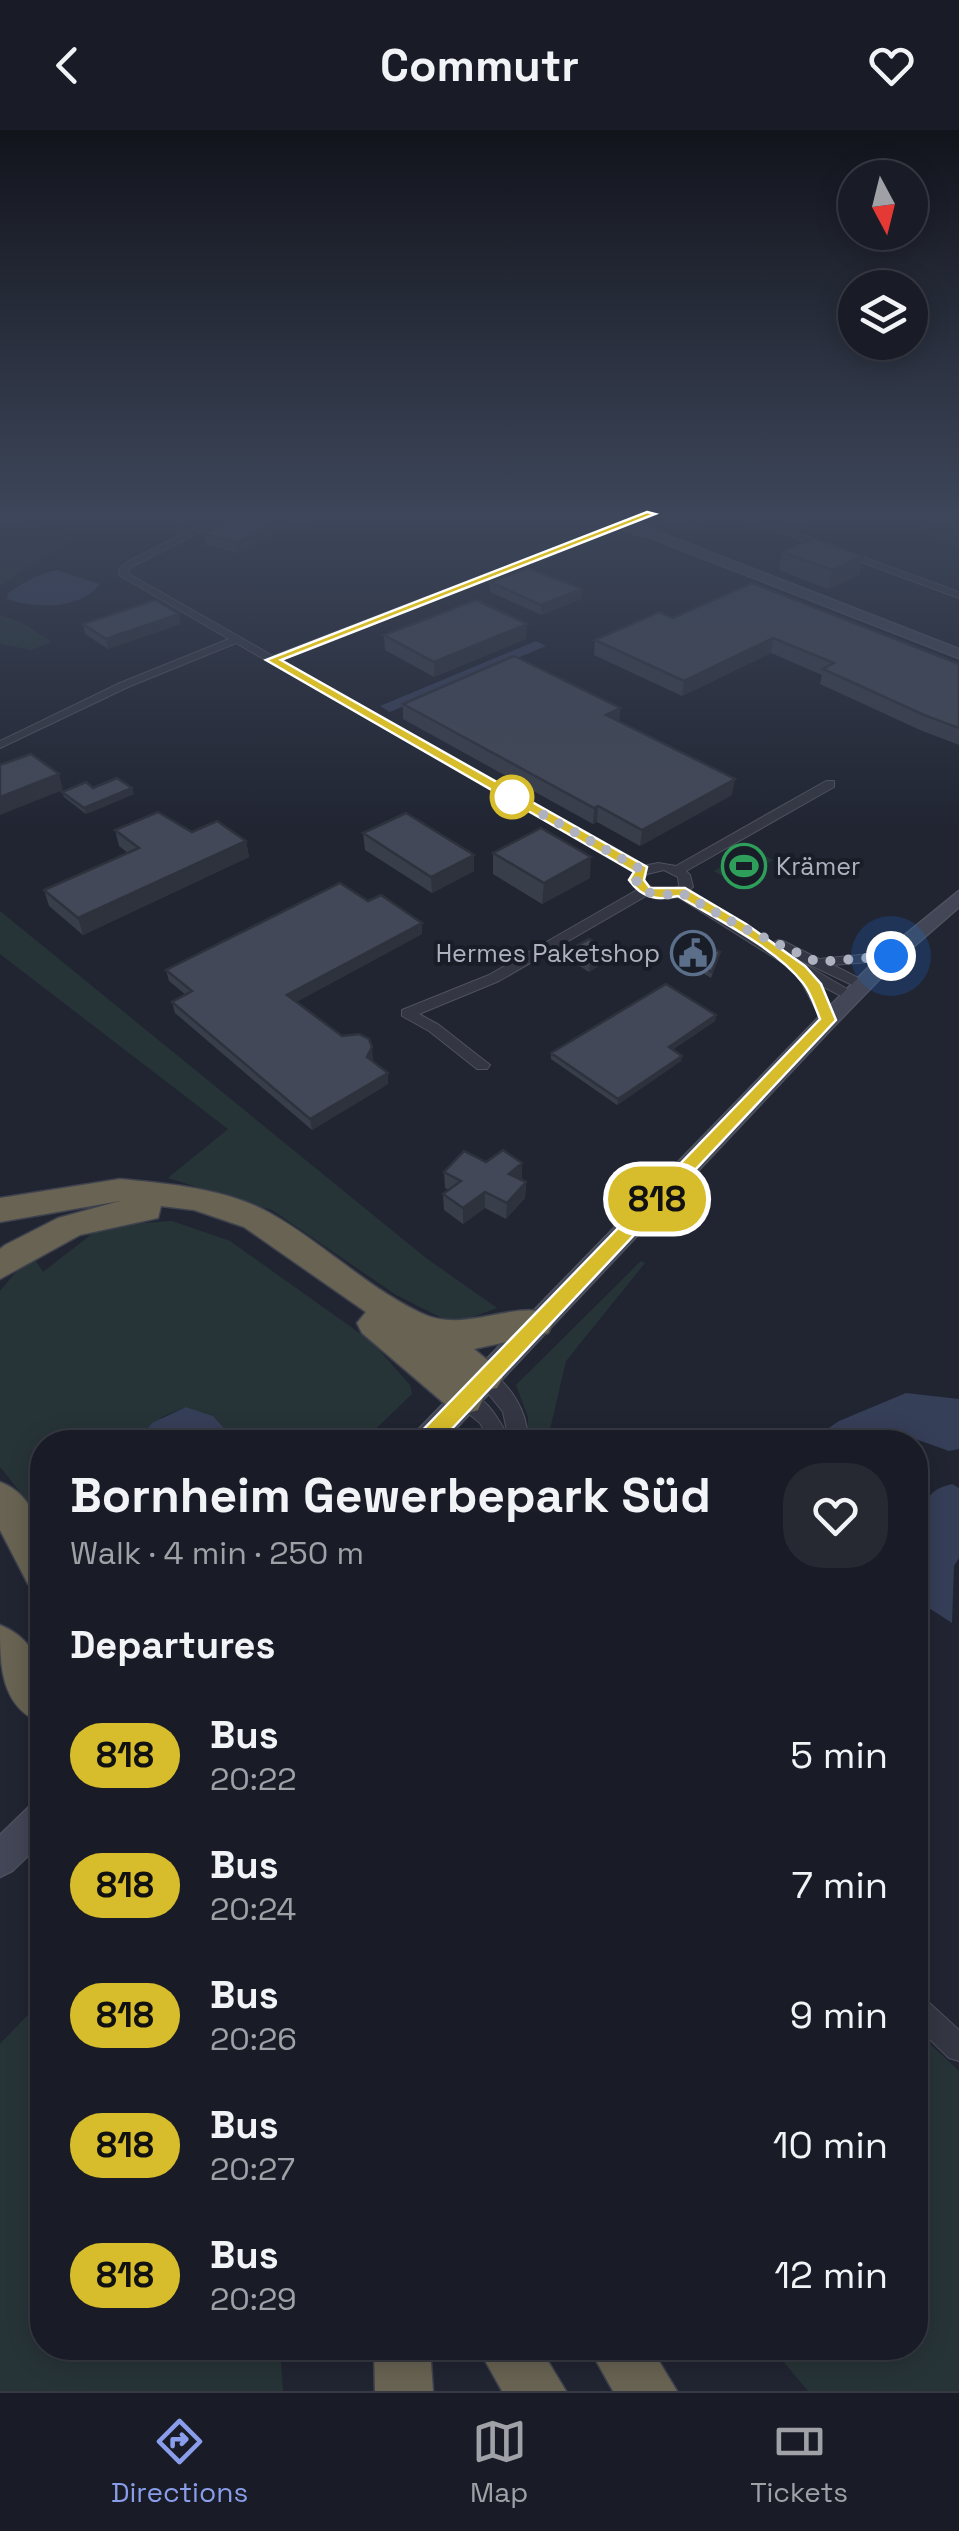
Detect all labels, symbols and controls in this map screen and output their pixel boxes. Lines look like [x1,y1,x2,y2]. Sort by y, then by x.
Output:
text: Commutr [380,37,579,94]
icon: back [40,38,95,93]
icon: heart [864,38,919,93]
north arrow [838,160,928,250]
map controls [838,160,928,360]
button: layers [838,270,928,360]
unlabelled marker [491,776,533,818]
sports icon: Krämer [721,843,767,889]
place label: Krämer [776,850,860,882]
public building icon: Hermes Paketshop [670,930,716,976]
your location [866,931,916,981]
place label: Hermes Paketshop [436,937,660,969]
line badge: 818 [600,1166,714,1232]
text: 818 [628,1177,686,1221]
button: heart [783,1463,888,1568]
text: Bornheim Gewerbepark Süd [70,1465,711,1526]
text: Walk · 4 min · 250 m [70,1533,364,1573]
text: Departures [70,1621,275,1669]
text: Bus [210,1711,279,1759]
text: 5 min [790,1731,888,1779]
text: 818 [96,1733,154,1777]
text: 20:22 [210,1759,297,1799]
text: Bus [210,1841,279,1889]
text: 7 min [792,1861,888,1909]
text: 818 [96,1863,154,1907]
text: 20:24 [210,1889,296,1929]
text: Bus [210,1971,279,2019]
text: 9 min [790,1991,888,2039]
text: 818 [96,1993,154,2037]
text: 20:26 [210,2019,297,2059]
text: Bus [210,2101,279,2149]
text: 10 min [773,2121,888,2169]
text: 818 [96,2123,154,2167]
text: 20:27 [210,2149,295,2189]
text: Bus [210,2231,279,2279]
text: 12 min [774,2251,888,2299]
text: 818 [96,2253,154,2297]
text: 20:29 [210,2279,297,2319]
tab: Directions [111,2414,248,2510]
tab: Map [470,2414,528,2510]
tab: Tickets [750,2414,848,2510]

